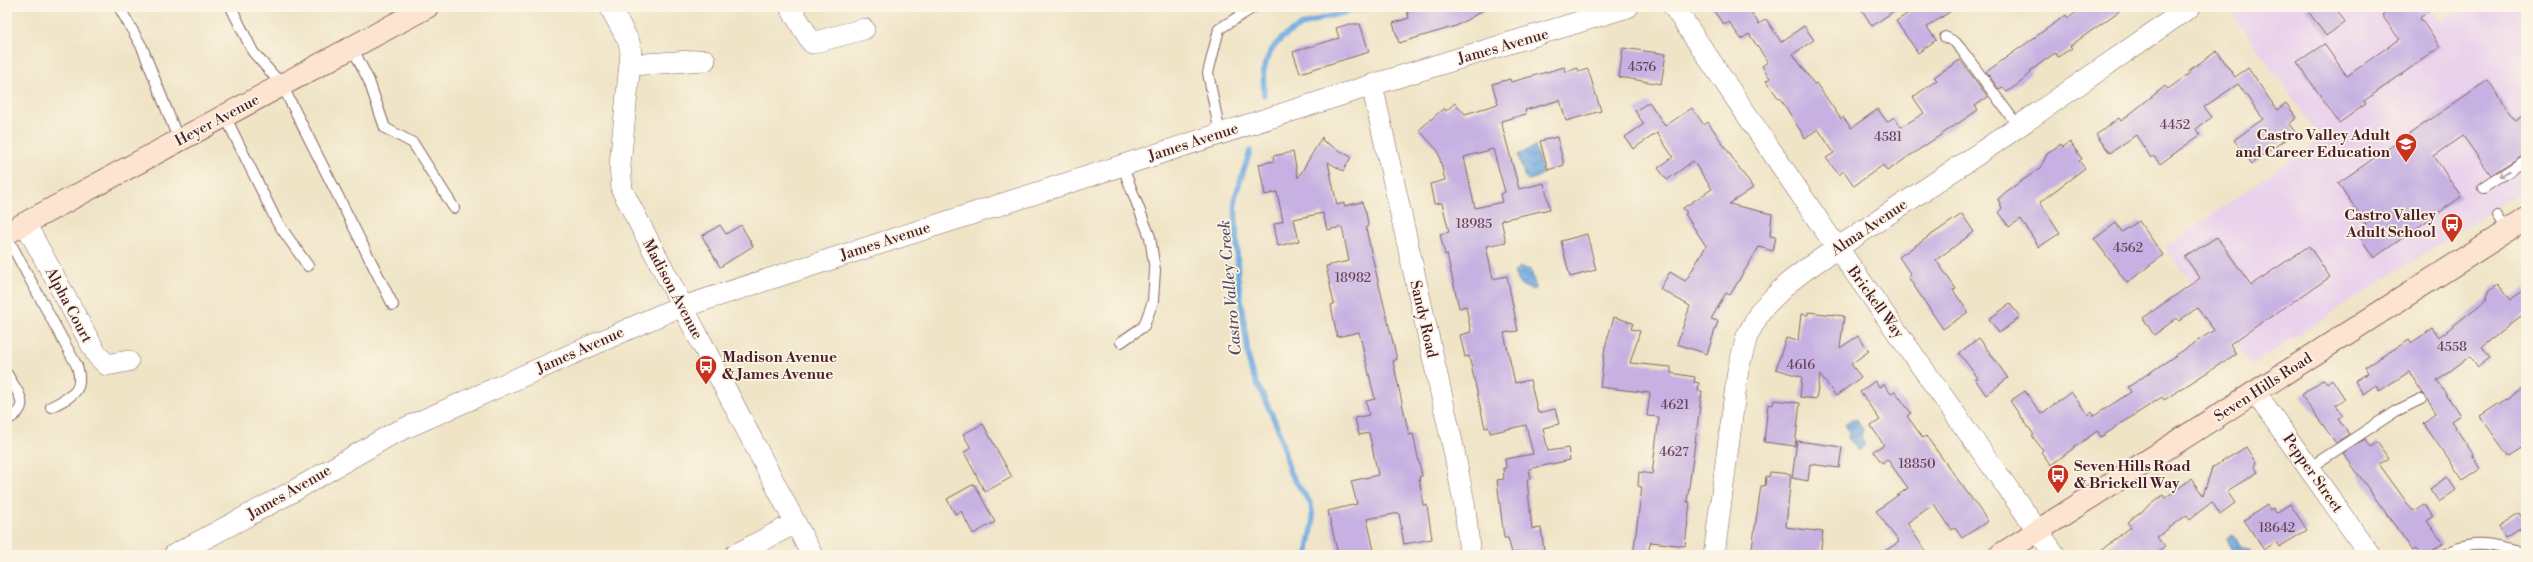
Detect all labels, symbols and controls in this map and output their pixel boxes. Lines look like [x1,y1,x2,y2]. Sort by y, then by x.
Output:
street label: James Avenue [1454,24,1551,69]
house number: 4576 [1628,59,1656,75]
street label: Heyer Avenue [172,90,263,151]
house number: 4452 [2160,117,2190,133]
street label: James Avenue [1145,119,1241,166]
place label: Castro Valley Adult and Career Education [2235,126,2391,162]
house number: 4581 [1874,129,1902,145]
school or university icon: Castro Valley Adult and Career Education [2393,131,2419,164]
one-way arrow [2499,170,2510,178]
street label: Alma Avenue [1827,195,1911,260]
place label: Castro Valley Adult School [2344,206,2436,242]
bus stop icon: Castro Valley Adult School [2439,211,2465,244]
house number: 18985 [1456,216,1492,232]
street label: James Avenue [837,218,933,265]
water label: Castro Valley Creek [1214,219,1246,357]
street label: Madison Avenue [638,236,707,343]
house number: 4562 [2113,240,2143,256]
street label: Brickell Way [1842,262,1909,343]
street label: Alpha Court [40,263,97,347]
house number: 18982 [1335,270,1371,286]
street label: Sandy Road [1405,278,1442,360]
street label: James Avenue [533,323,627,379]
house number: 4558 [2437,339,2467,355]
place label: Madison Avenue & James Avenue [722,348,837,384]
street label: Seven Hills Road [2211,348,2316,426]
bus stop icon: Madison Avenue & James Avenue [693,353,719,386]
house number: 4616 [1787,357,1815,373]
house number: 4621 [1661,397,1690,413]
street label: Pepper Street [2278,430,2347,517]
house number: 4627 [1659,444,1689,460]
house number: 18850 [1898,456,1936,472]
place label: Seven Hills Road & Brickell Way [2074,457,2191,493]
street label: James Avenue [243,461,335,525]
bus stop icon: Seven Hills Road & Brickell Way [2045,462,2071,495]
house number: 18642 [2259,520,2295,536]

